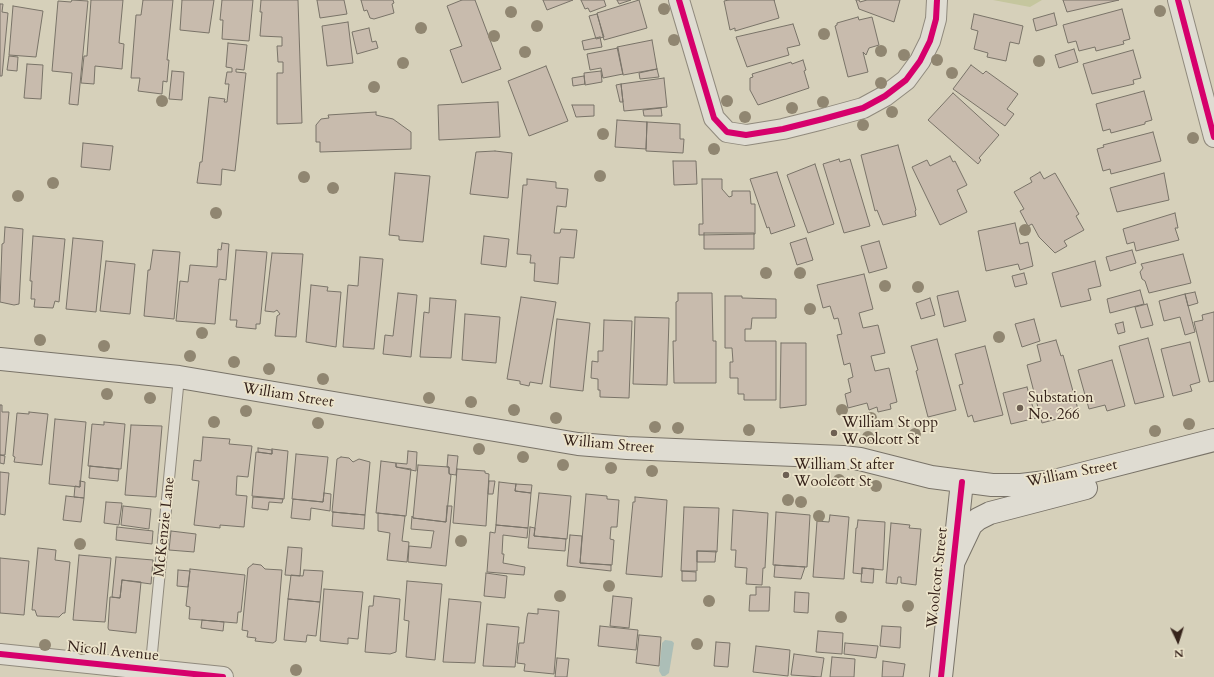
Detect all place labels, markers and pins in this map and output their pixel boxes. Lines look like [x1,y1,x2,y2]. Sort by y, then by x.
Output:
place label: Substation No. 266 [1028,390,1094,425]
marker: Substation No. 266 [1015,403,1025,413]
place label: William St opp Woolcott St [842,415,938,450]
marker: William St opp Woolcott St [829,428,839,438]
place label: William St after Woolcott St [794,457,894,492]
marker: William St after Woolcott St [781,470,791,480]

